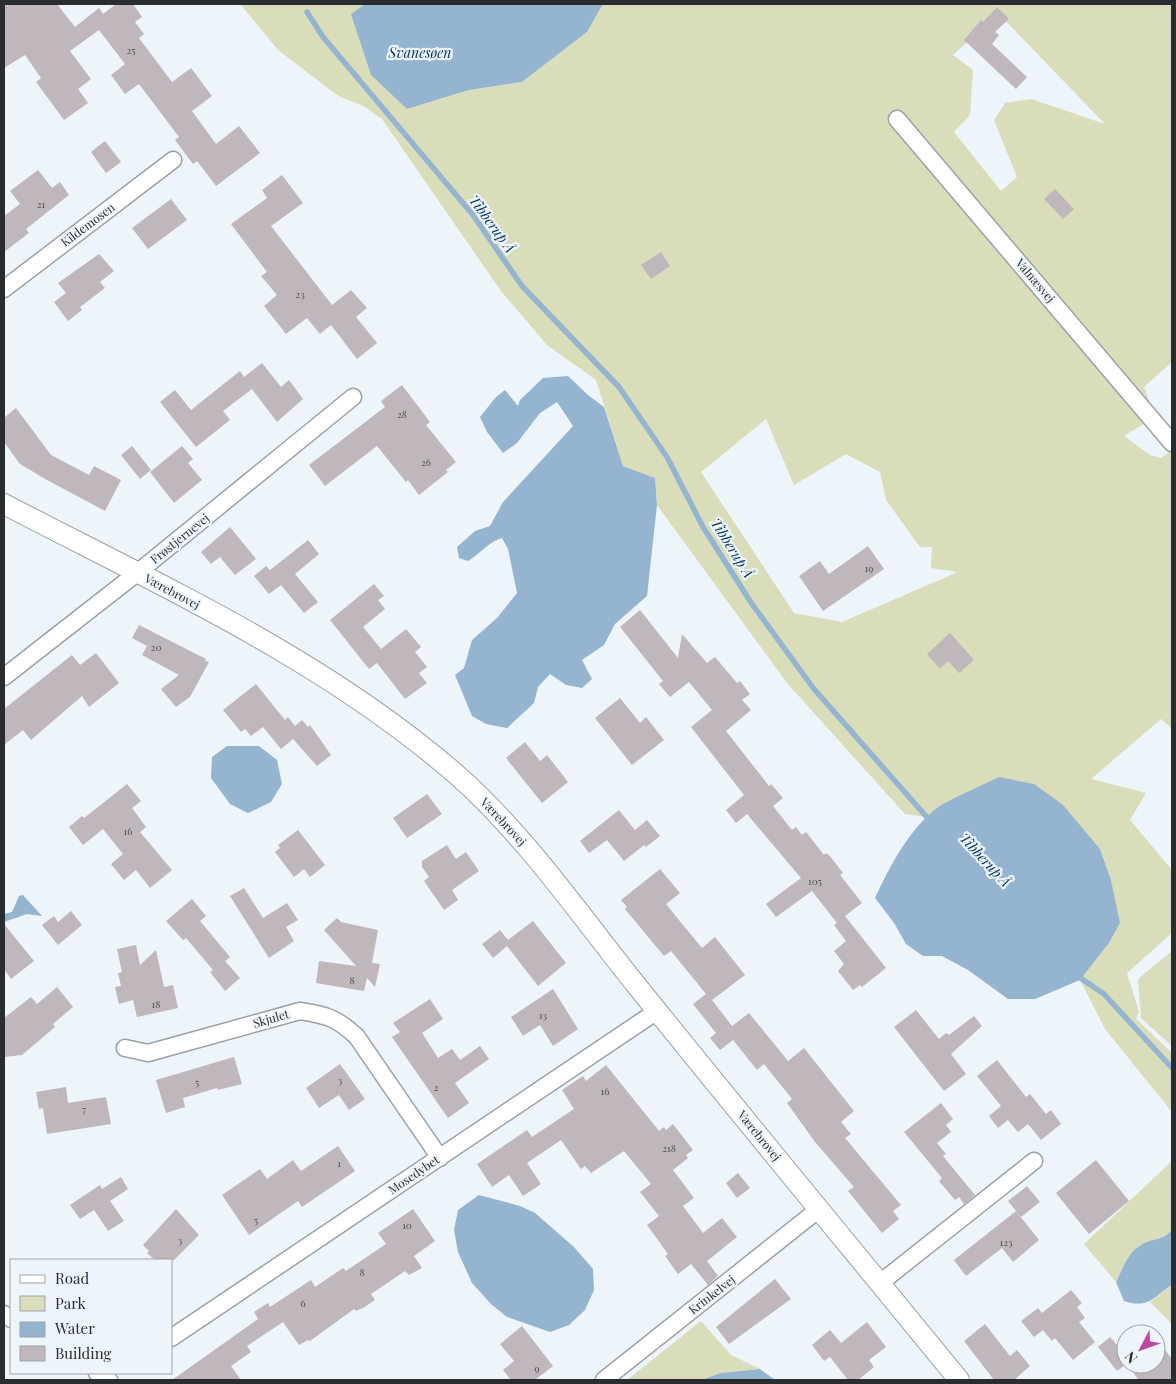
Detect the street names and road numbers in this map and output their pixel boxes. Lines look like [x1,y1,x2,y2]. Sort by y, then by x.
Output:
street label: Kildemosen [57,199,118,250]
street label: Valnæsvej [1012,254,1059,306]
street label: Frøstjernevej [147,510,212,567]
street label: Værebrovej [141,569,203,612]
street label: Værebrovej [477,793,530,849]
street label: Skjulet [251,1005,291,1031]
street label: Værebrovej [734,1106,785,1164]
street label: Mosedybet [385,1151,443,1197]
street label: Krinkelvej [685,1271,738,1317]

